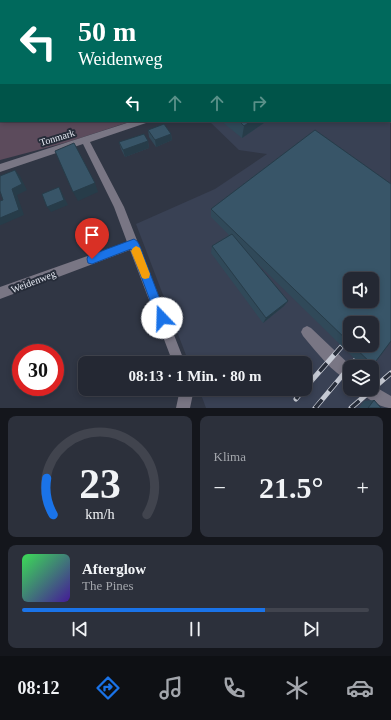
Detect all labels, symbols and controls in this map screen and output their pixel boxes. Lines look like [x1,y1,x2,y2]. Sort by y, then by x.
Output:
icon: left [12,16,64,68]
text: 50 m [78,16,136,47]
text: Weidenweg [78,49,163,69]
icon: left [122,92,144,114]
icon: ahead [164,92,186,114]
icon: ahead [206,92,228,114]
icon: right [248,92,270,114]
street label: Tonmark [38,127,76,148]
pin [75,218,109,259]
icon: arrive [81,224,103,246]
street label: Weidenweg [9,268,57,295]
map controls [343,272,379,396]
button: sound [343,272,379,308]
position arrow [141,297,183,339]
button: search [343,316,379,352]
speed limit sign: 30 [12,344,64,396]
button: layers [343,360,379,396]
text: 08:13 · 1 Min. · 80 m [129,368,261,384]
text: Klima [214,449,246,464]
text: 23 [79,460,121,506]
text: 21.5° [259,471,324,504]
text: − [214,475,226,500]
text: + [357,475,369,500]
text: km/h [85,505,114,521]
text: Afterglow [82,561,146,577]
text: The Pines [82,578,134,593]
icon: previous [69,618,91,640]
icon: pause [184,618,206,640]
icon: next [300,618,322,640]
icon: directions [94,674,122,702]
icon: music [157,674,185,702]
icon: phone [220,674,248,702]
icon: climate [283,674,311,702]
icon: car [346,674,374,702]
text: 08:12 [17,678,59,698]

